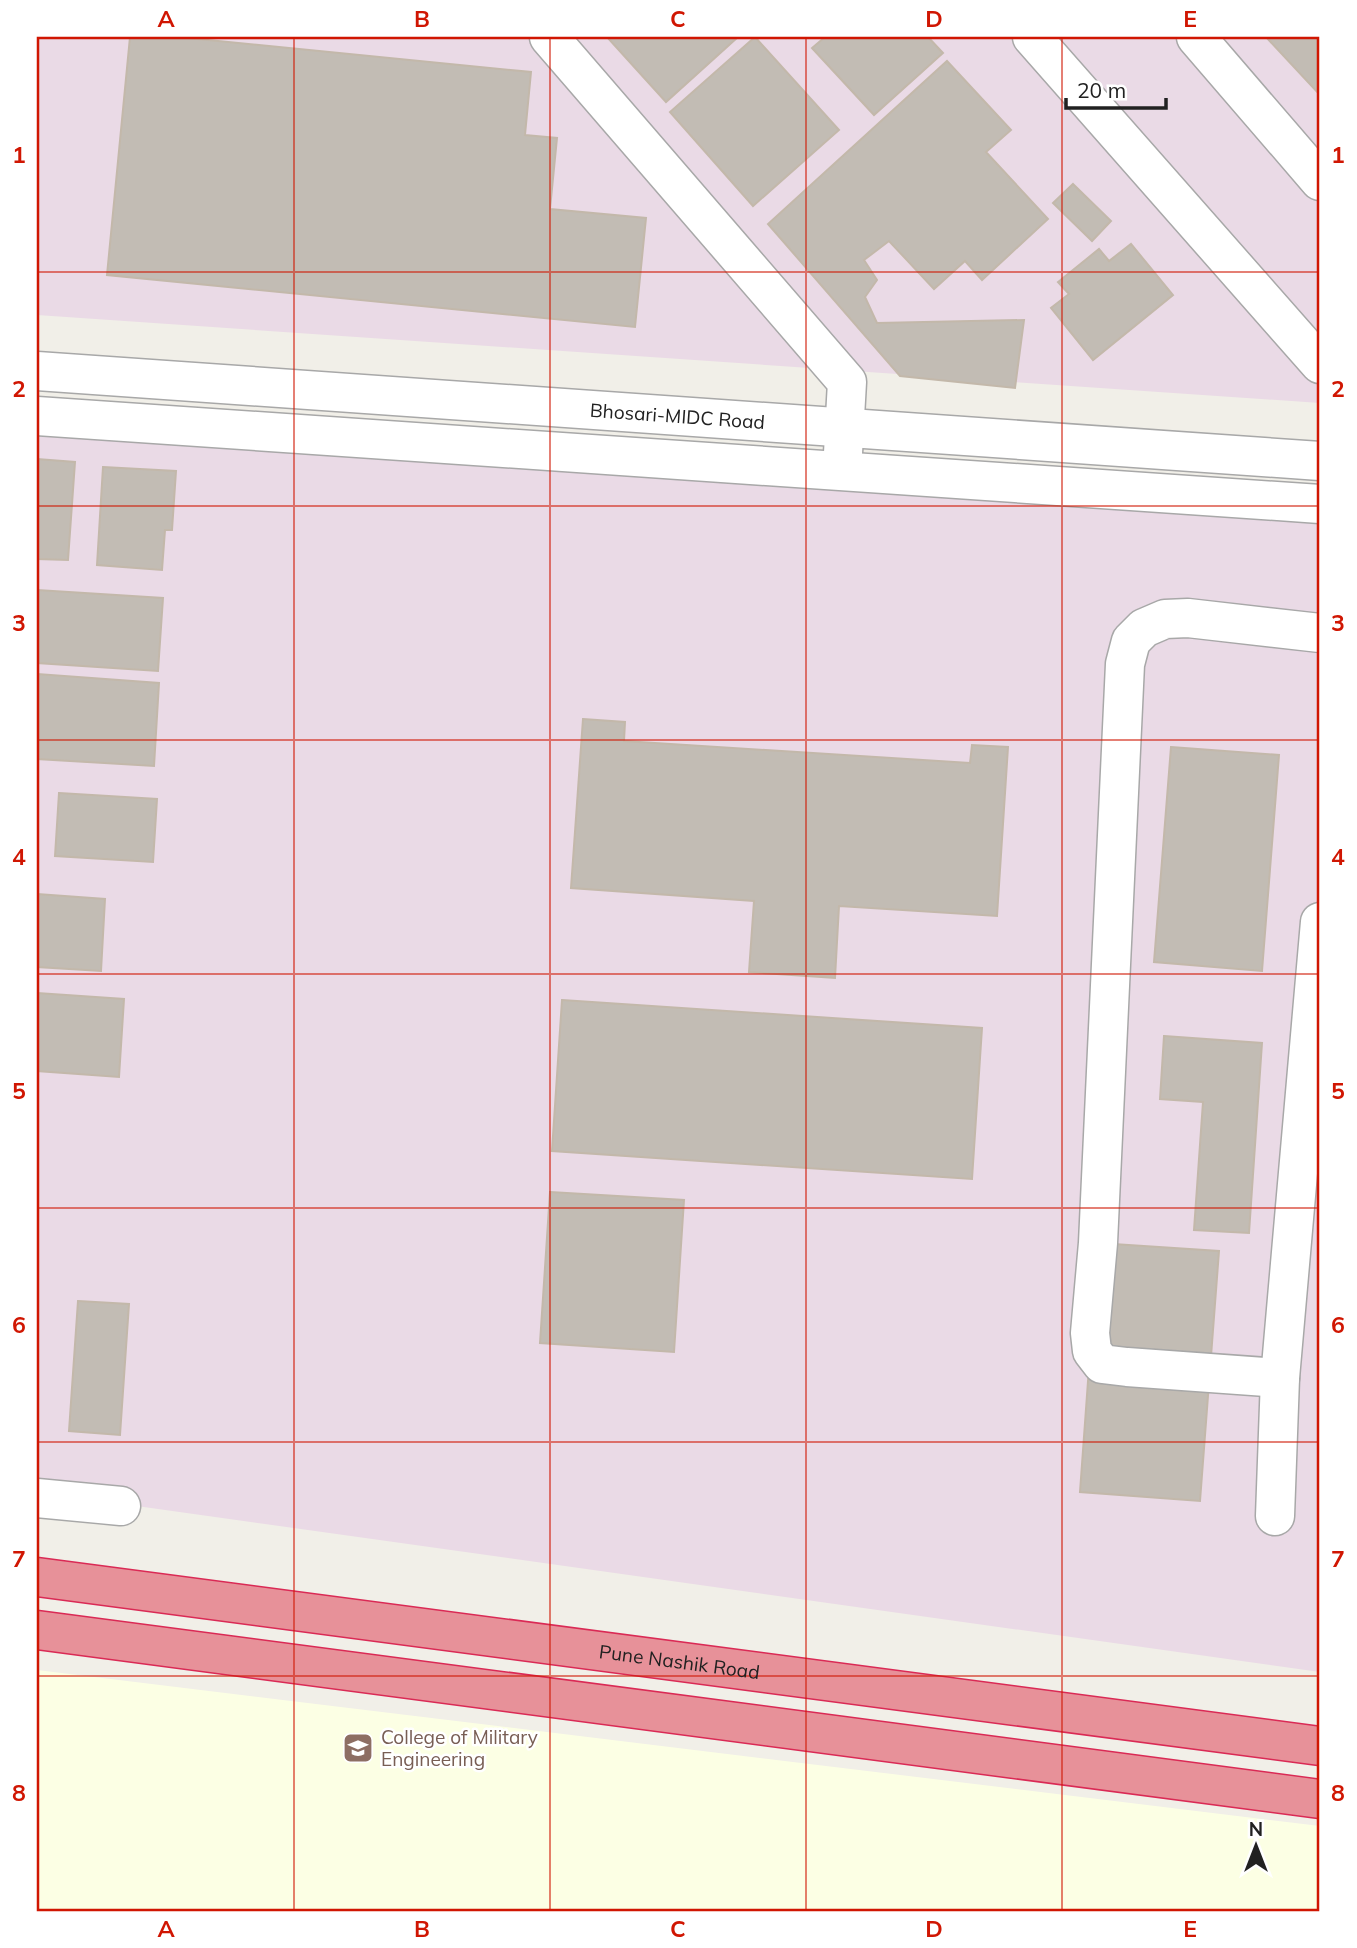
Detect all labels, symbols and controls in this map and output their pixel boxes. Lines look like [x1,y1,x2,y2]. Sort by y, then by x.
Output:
text: A [157,4,175,33]
text: B [414,4,430,33]
text: C [670,4,686,33]
text: D [925,4,943,33]
text: E [1183,4,1197,33]
scale bar [1066,66,1166,110]
text: 20 m [1077,77,1126,103]
text: 1 [12,140,26,169]
text: 1 [1331,140,1345,169]
text: 2 [12,374,26,403]
text: 2 [1331,374,1345,403]
street label: Bhosari-MIDC Road [589,398,766,434]
text: 3 [12,608,26,637]
text: 3 [1331,608,1345,637]
text: 4 [12,842,26,871]
text: 4 [1331,842,1345,871]
text: 5 [12,1076,26,1105]
text: 5 [1331,1076,1345,1105]
text: 6 [12,1310,26,1339]
text: 6 [1331,1310,1345,1339]
text: 7 [12,1544,26,1573]
text: 7 [1331,1544,1345,1573]
street label: Pune Nashik Road [598,1639,761,1684]
place label: College of Military Engineering [381,1725,538,1771]
school or university icon: College of Military Engineering [341,1731,375,1765]
text: 8 [12,1778,26,1807]
text: 8 [1331,1778,1345,1807]
north arrow [1220,1812,1290,1882]
text: N [1249,1817,1263,1841]
text: A [157,1914,175,1943]
text: B [414,1914,430,1943]
text: C [670,1914,686,1943]
text: D [925,1914,943,1943]
text: E [1183,1914,1197,1943]

